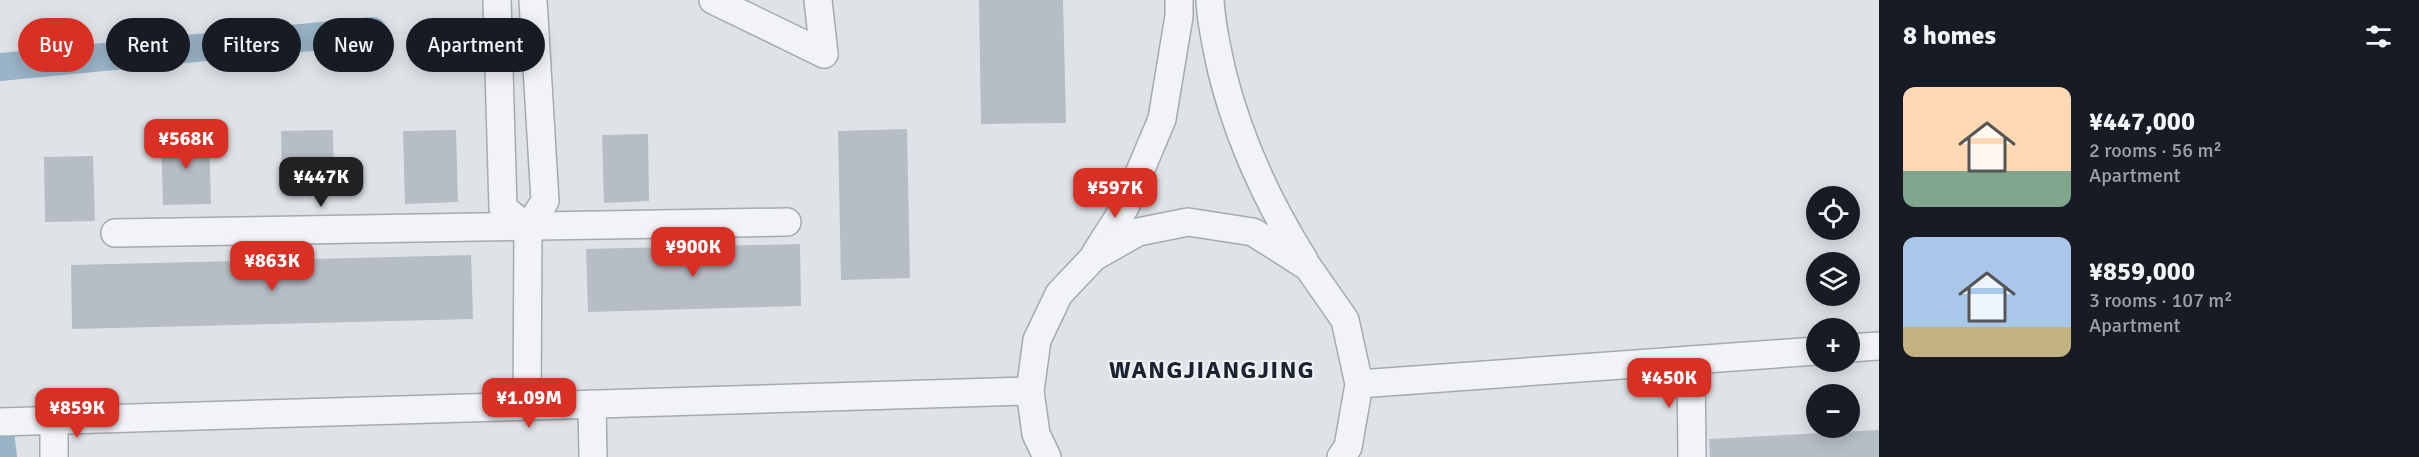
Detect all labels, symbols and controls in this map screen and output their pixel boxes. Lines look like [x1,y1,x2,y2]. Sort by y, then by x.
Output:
chip: Buy [18,18,94,72]
chip: Rent [106,18,190,72]
chip: Filters [202,18,301,72]
chip: New [313,18,394,72]
chip: Apartment [406,18,545,72]
text: 8 homes [1903,20,1996,52]
icon: filters [2362,20,2395,53]
text: ¥447,000 [2089,106,2195,138]
icon: home [1951,111,2023,183]
pin: ¥568K [144,119,228,170]
text: ¥568K [158,126,214,151]
text: 2 rooms · 56 m² [2089,138,2222,163]
pin: ¥447K [279,157,363,208]
text: Apartment [2089,163,2181,188]
text: ¥447K [293,164,349,189]
pin: ¥597K [1073,168,1157,219]
text: ¥597K [1087,175,1143,200]
map controls [1806,186,1860,438]
button: locate [1806,186,1860,240]
pin: ¥900K [651,227,735,278]
text: ¥900K [665,234,721,259]
pin: ¥863K [230,241,314,292]
text: ¥863K [244,248,300,273]
button: layers [1806,252,1860,306]
text: ¥859,000 [2089,256,2195,288]
icon: home [1951,261,2023,333]
text: 3 rooms · 107 m² [2089,288,2233,313]
text: Apartment [2089,313,2181,338]
button: + [1806,318,1860,372]
district label: WANGJIANGJING [1109,355,1315,385]
pin: ¥450K [1627,358,1711,409]
text: ¥450K [1641,365,1697,390]
pin: ¥1.09M [480,378,578,429]
button: − [1806,384,1860,438]
text: ¥1.09M [496,385,562,410]
pin: ¥859K [35,388,119,439]
text: ¥859K [49,395,105,420]

